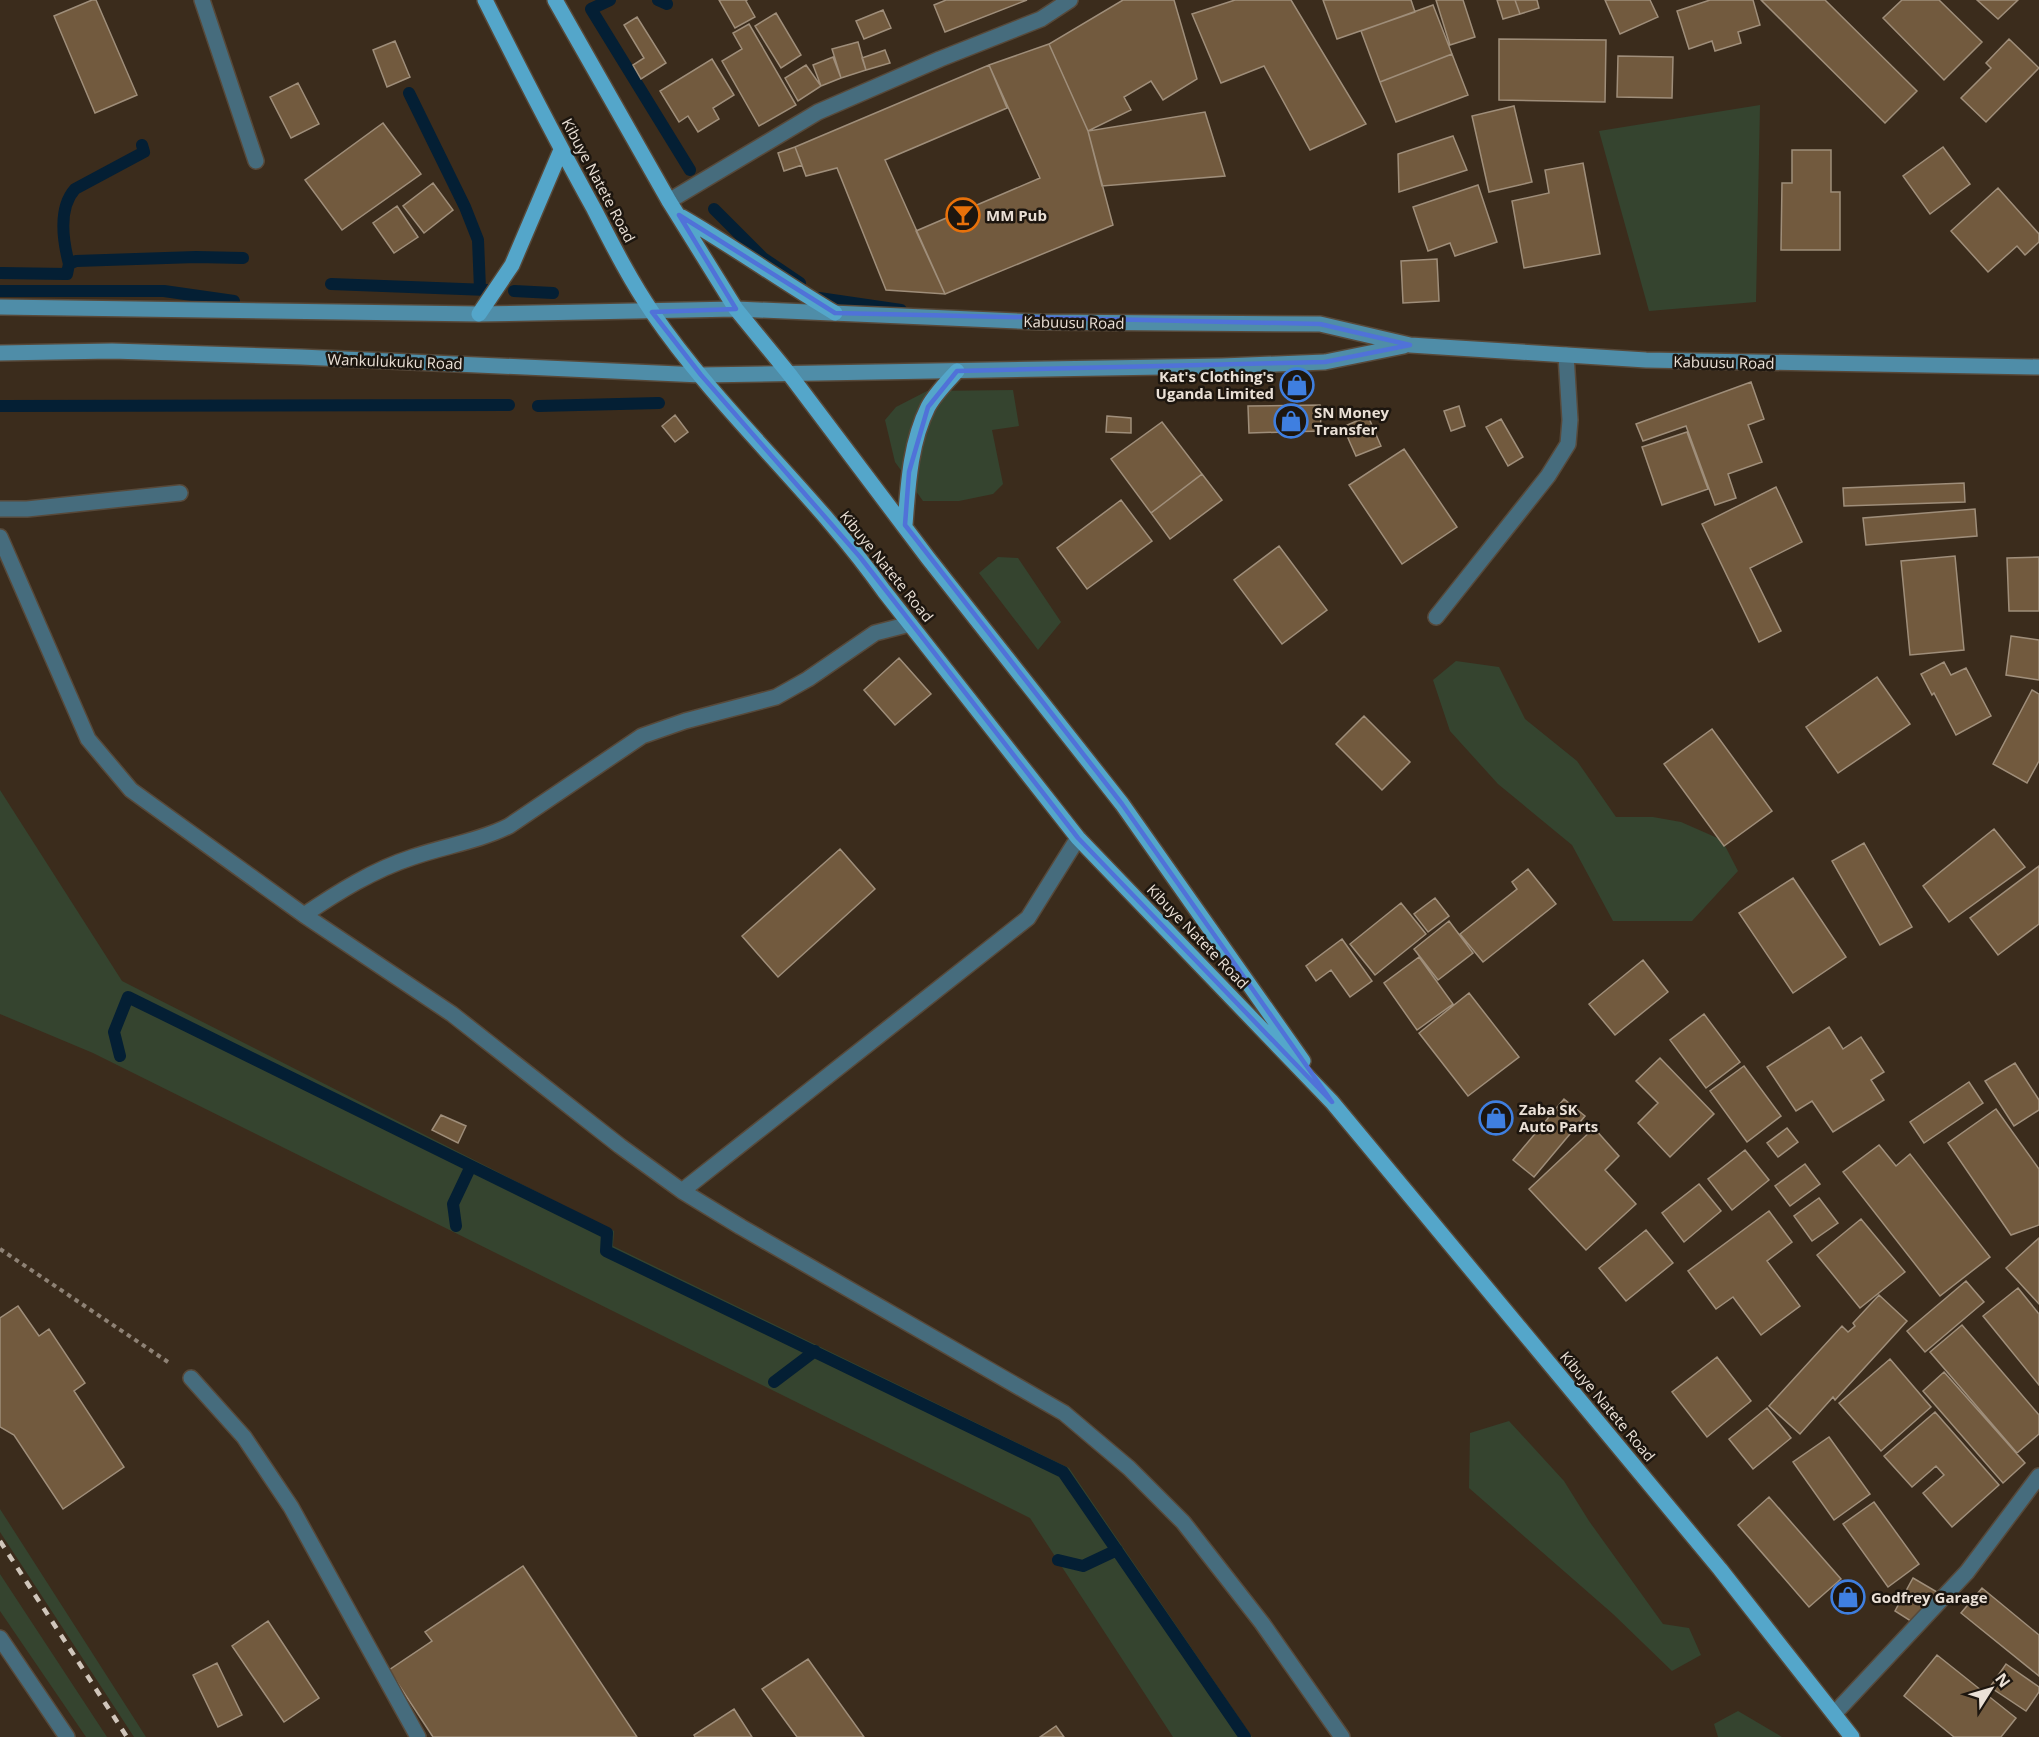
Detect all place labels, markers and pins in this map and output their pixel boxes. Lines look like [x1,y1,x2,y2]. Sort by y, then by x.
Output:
bar icon: MM Pub [945,197,981,233]
place label: MM Pub [986,205,1047,225]
place label: Kat's Clothing's Uganda Limited [1156,366,1274,403]
shop icon: Kat's Clothing's Uganda Limited [1279,367,1315,403]
place label: SN Money Transfer [1314,402,1390,439]
shop icon: SN Money Transfer [1273,403,1309,439]
place label: Zaba SK Auto Parts [1519,1099,1598,1136]
shop icon: Zaba SK Auto Parts [1478,1100,1514,1136]
shop icon: Godfrey Garage [1830,1579,1866,1615]
place label: Godfrey Garage [1871,1587,1988,1607]

